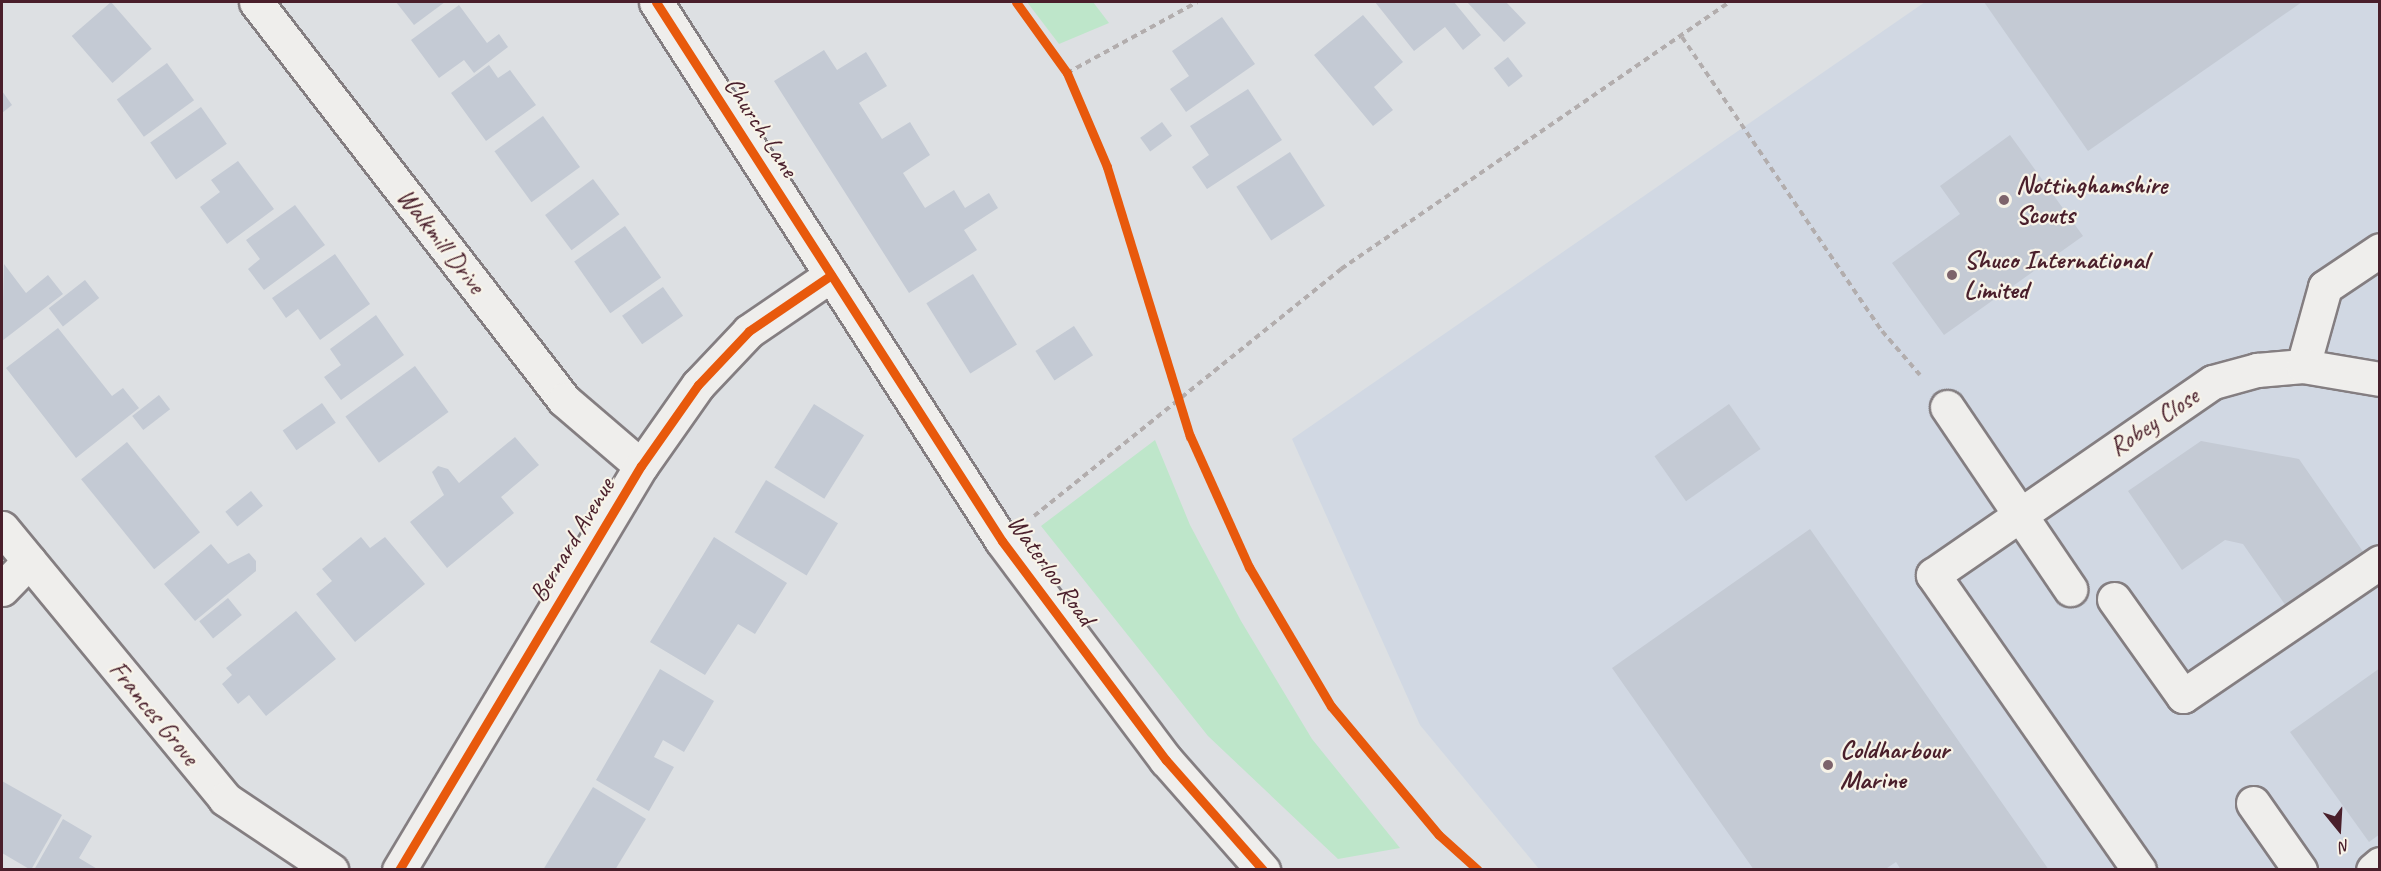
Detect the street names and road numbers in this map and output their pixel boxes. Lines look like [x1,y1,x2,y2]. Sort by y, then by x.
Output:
street label: Church Lane [717,71,805,183]
street label: Walkmill Drive [390,182,492,300]
street label: Robey Close [2103,381,2205,463]
street label: Bernard Avenue [523,472,621,608]
street label: Waterloo Road [1000,509,1102,631]
street label: Frances Grove [102,654,206,772]

